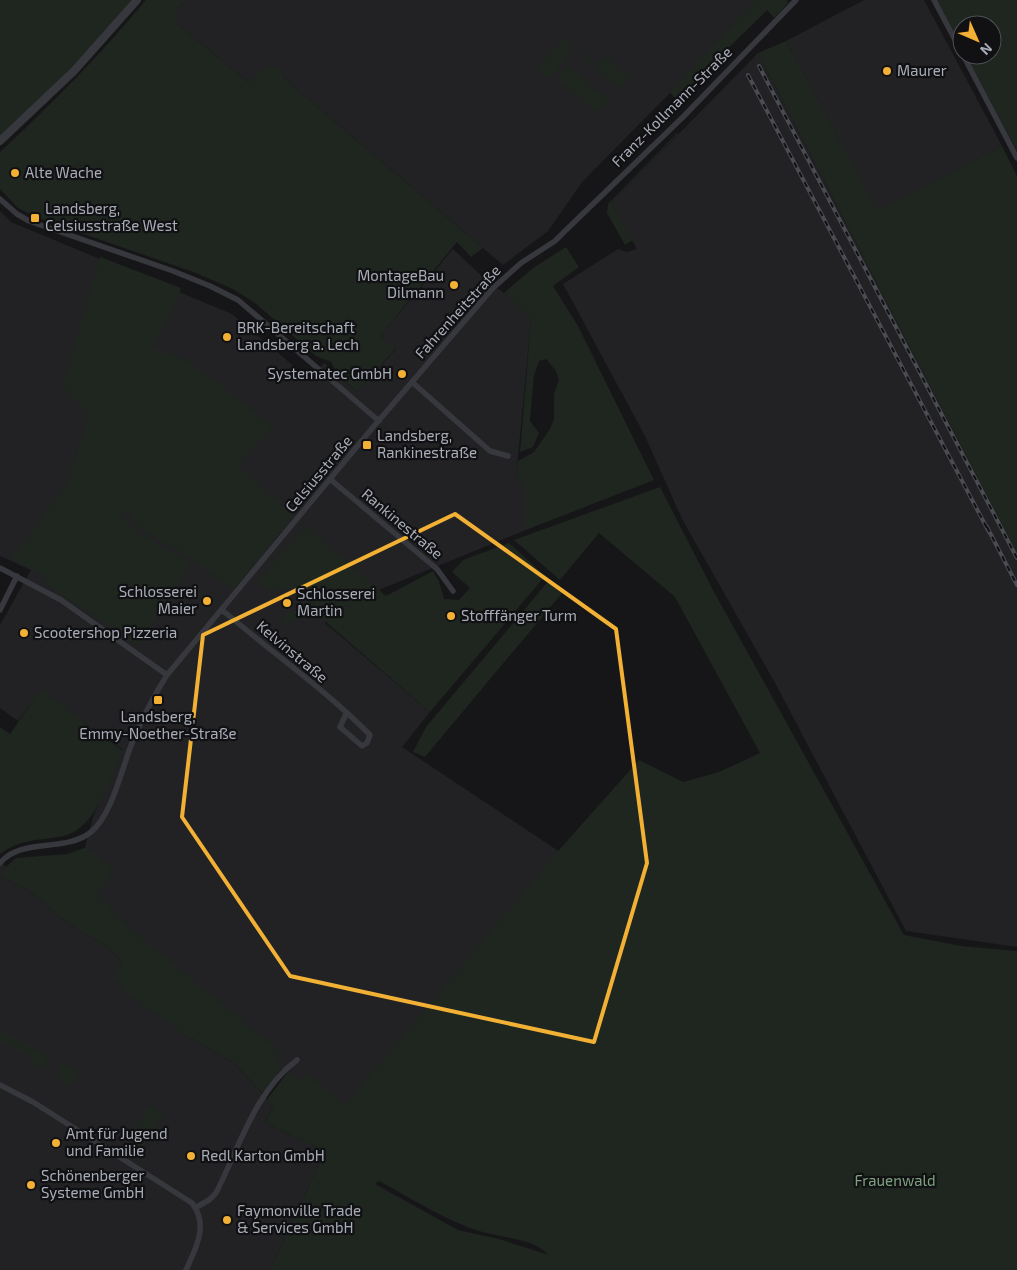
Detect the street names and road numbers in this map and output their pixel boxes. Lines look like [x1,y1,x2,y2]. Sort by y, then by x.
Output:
street label: Franz-Kollmann-Straße [607,42,735,170]
street label: Fahrenheitstraße [411,261,504,362]
street label: Celsiusstraße [281,431,355,515]
street label: Rankinestraße [359,484,447,562]
street label: Kelvinstraße [254,616,332,686]

